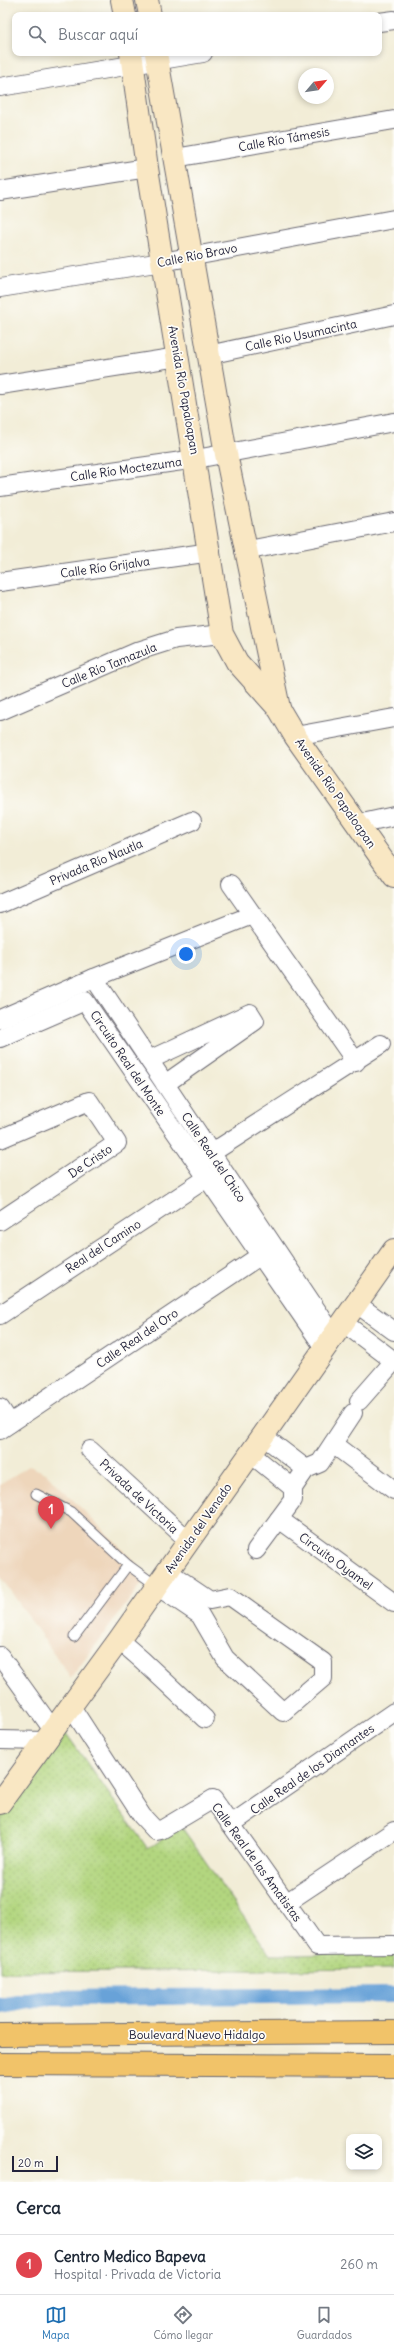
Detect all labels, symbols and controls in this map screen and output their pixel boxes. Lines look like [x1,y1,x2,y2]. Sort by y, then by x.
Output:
search box [12,12,382,56]
icon: search [26,23,48,45]
text: Buscar aquí [58,25,138,44]
north arrow [298,68,334,104]
street label: Calle Río Támesis [237,124,331,154]
street label: Calle Río Bravo [156,240,239,270]
street label: Calle Río Usumacinta [244,316,358,354]
street label: Avenida Río Papaloapan [165,324,203,456]
street label: Calle Río Moctezuma [69,454,183,484]
street label: Calle Río Grijalva [59,553,151,581]
street label: Calle Río Tamazula [59,639,159,691]
street label: Avenida Río Papaloapan [292,735,380,851]
street label: Privada Río Nautla [47,836,145,888]
your location [176,944,196,964]
street label: Circuito Real del Monte [87,1008,169,1118]
street label: Calle Real del Chico [178,1109,250,1205]
street label: De Cristo [65,1141,115,1181]
street label: Real del Camino [63,1216,144,1276]
street label: Calle Real del Oro [93,1305,181,1371]
street label: Privada de Victoria [97,1456,182,1536]
street label: Avenida del Venado [161,1480,235,1576]
pin: 1 [38,1496,64,1529]
street label: Circuito Oyamel [296,1529,376,1593]
street label: Calle Real de los Diamantes [247,1720,377,1818]
street label: Calle Real de las Amatistas [209,1800,305,1924]
street label: Boulevard Nuevo Hidalgo [129,2027,265,2042]
map controls [346,2134,382,2170]
button: layers [346,2134,382,2170]
scale bar [12,2154,58,2173]
text: 20 m [18,2156,44,2170]
text: Cerca [16,2197,61,2219]
text: Centro Medico Bapeva [54,2247,206,2266]
text: 1 [26,2256,32,2273]
text: 260 m [340,2256,378,2273]
text: Hospital · Privada de Victoria [54,2266,221,2283]
tab: Mapa [42,2304,70,2342]
tab: Cómo llegar [153,2304,213,2342]
tab: Guardados [297,2304,352,2342]

